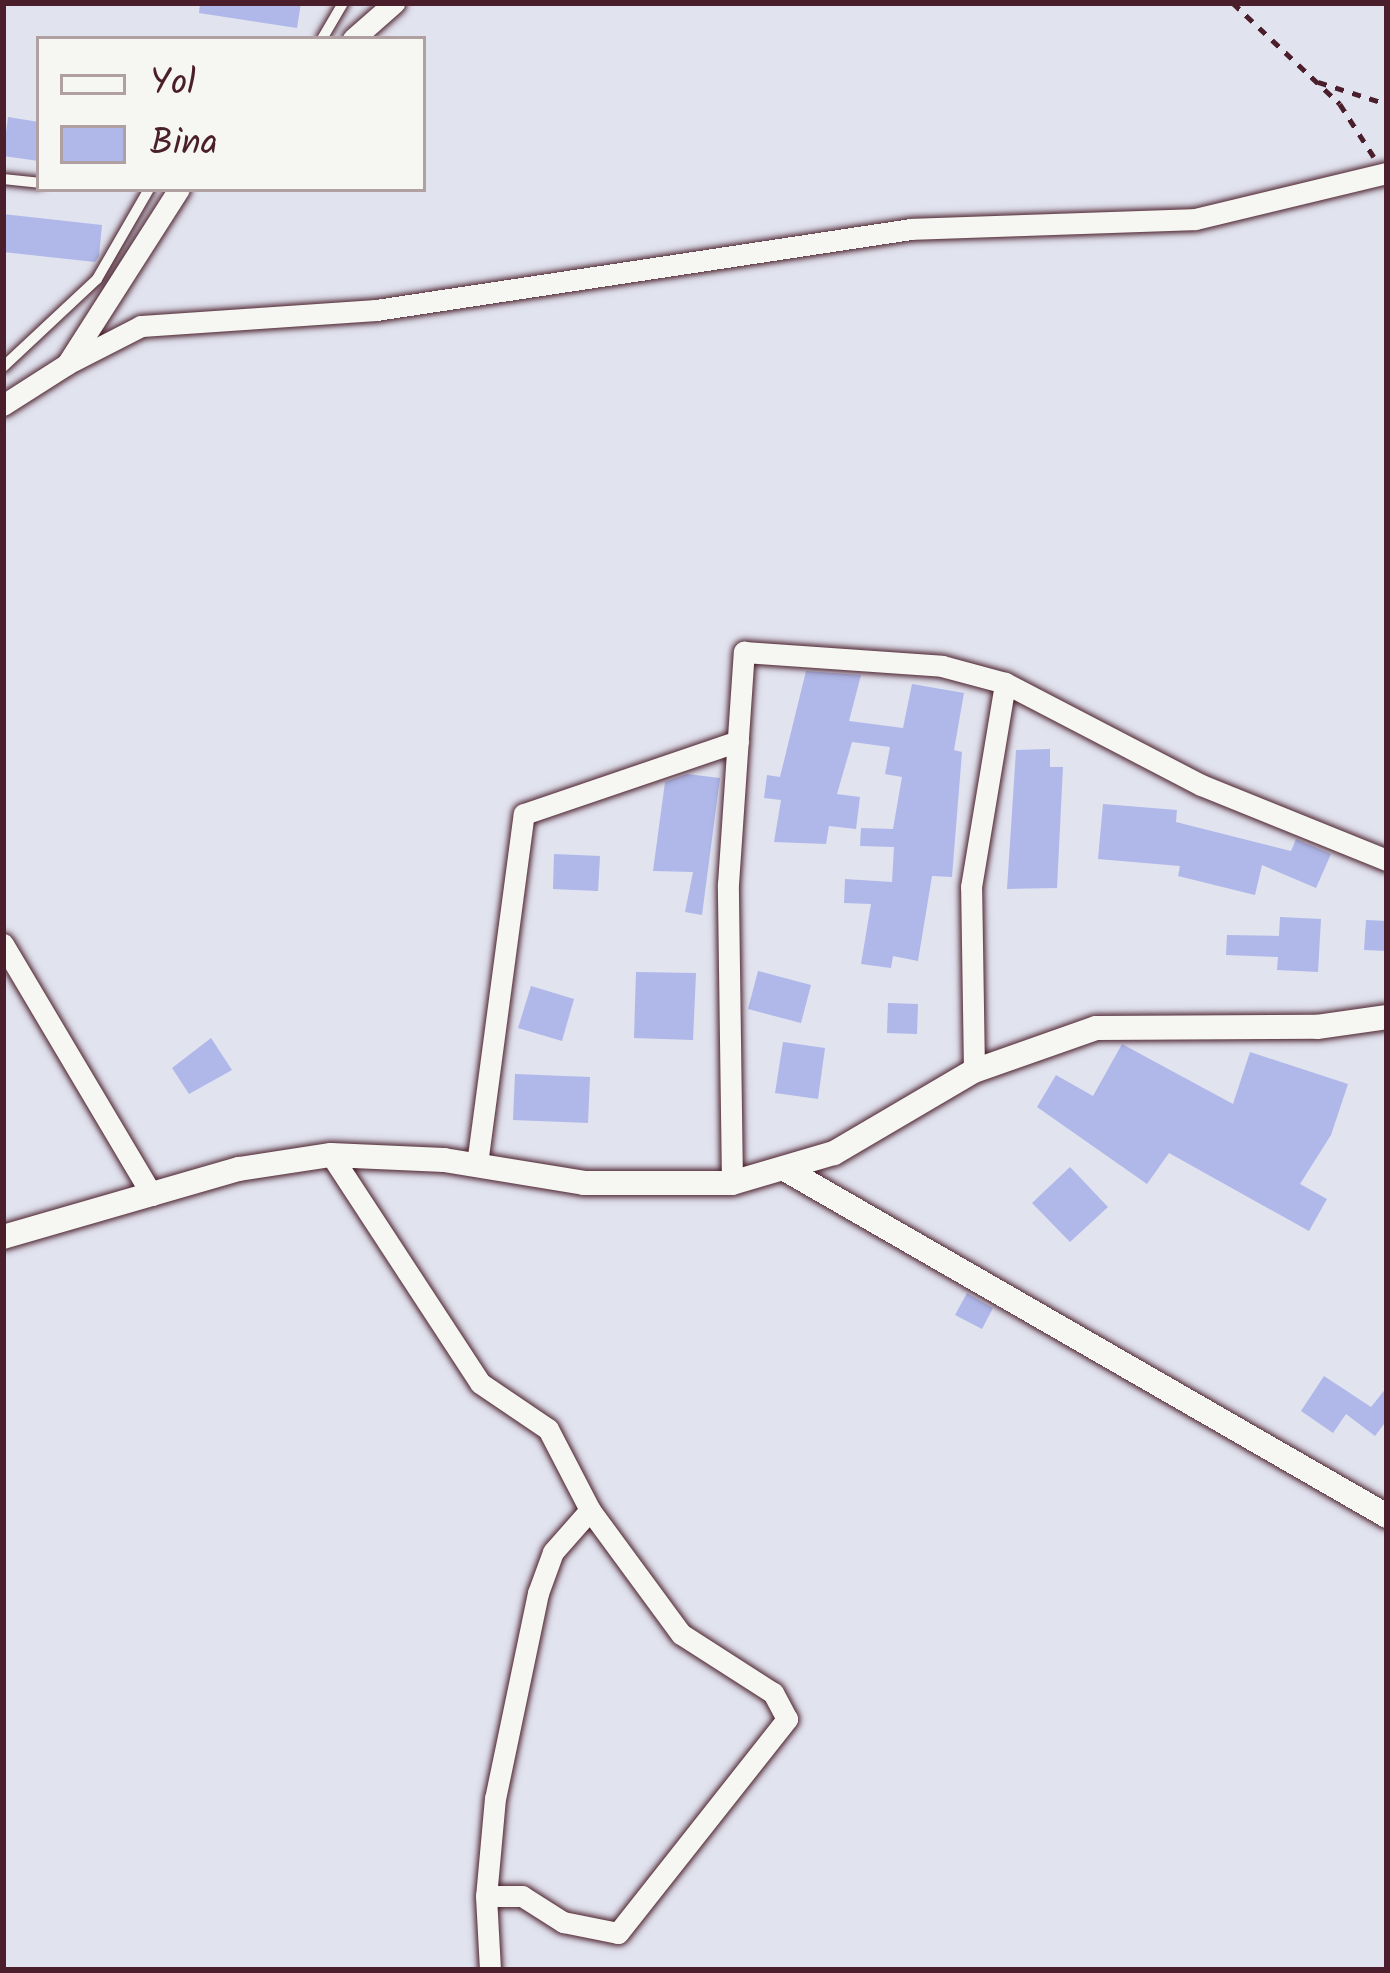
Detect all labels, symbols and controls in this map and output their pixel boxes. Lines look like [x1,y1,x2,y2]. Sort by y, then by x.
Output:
legend [36,36,426,192]
text: Yol [150,56,196,113]
text: Bina [150,116,218,173]

